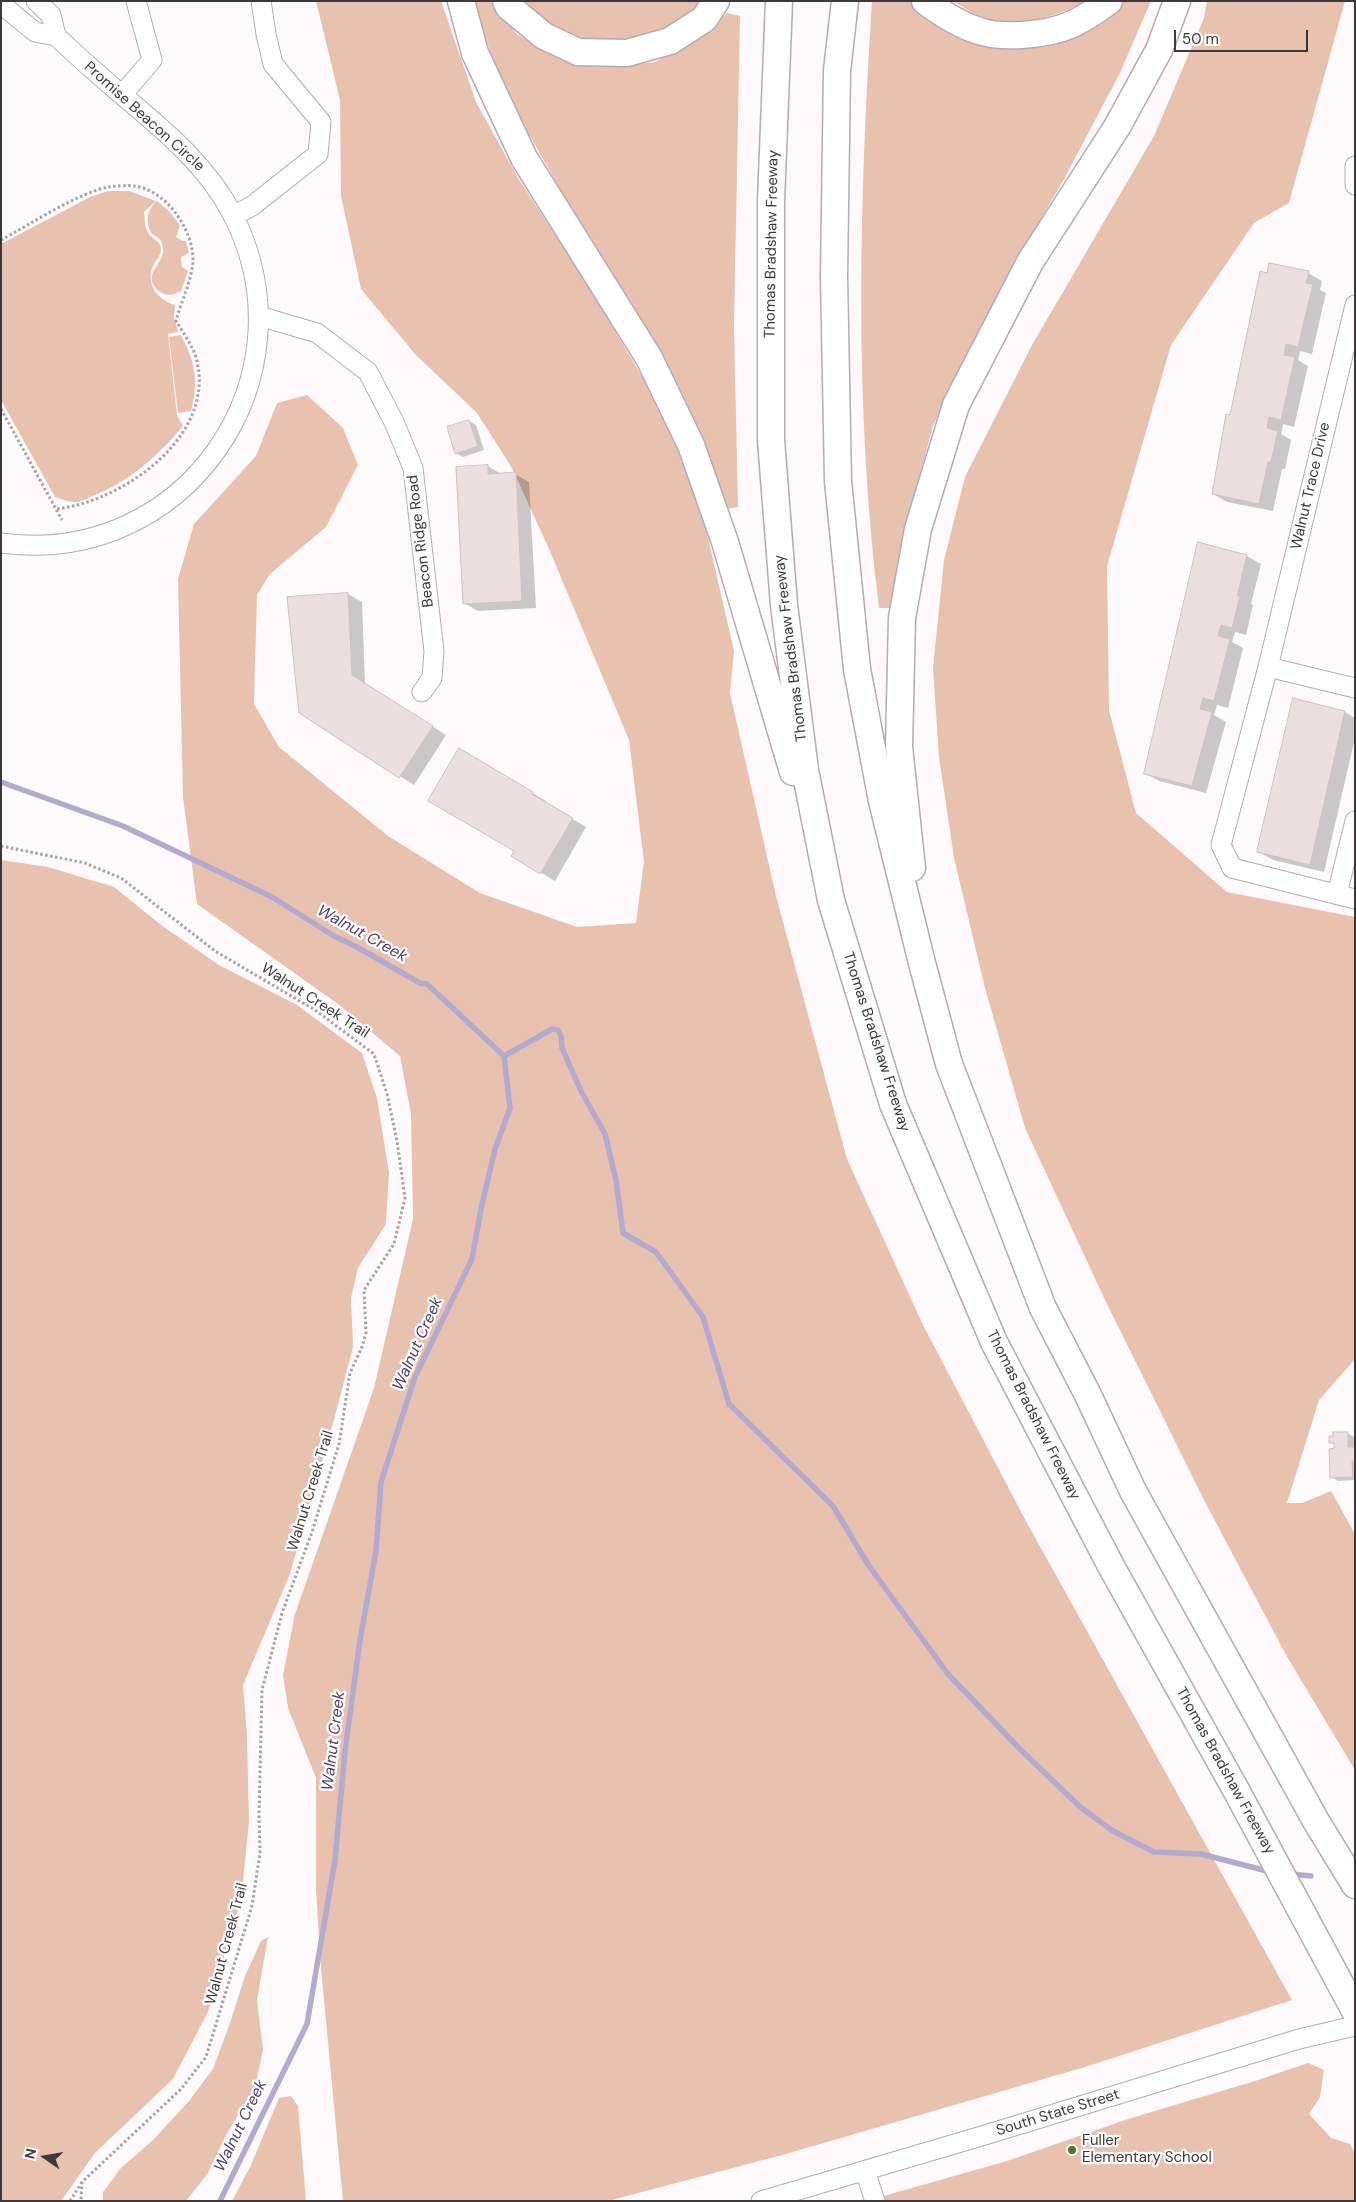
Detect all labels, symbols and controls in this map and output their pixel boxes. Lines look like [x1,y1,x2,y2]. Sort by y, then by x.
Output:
scale bar [1176,20,1310,52]
text: 50 m [1182,29,1219,49]
street label: Promise Beacon Circle [80,58,208,176]
street label: Thomas Bradshaw Freeway [761,150,783,338]
street label: Walnut Trace Drive [1288,421,1334,551]
street label: Beacon Ridge Road [404,474,438,608]
street label: Thomas Bradshaw Freeway [771,553,811,743]
water label: Walnut Creek [314,901,410,967]
street label: Thomas Bradshaw Freeway [838,950,914,1134]
street label: Walnut Creek Trail [258,959,372,1043]
water label: Walnut Creek [389,1294,447,1394]
street label: Thomas Bradshaw Freeway [982,1327,1084,1503]
street label: Walnut Creek Trail [284,1429,338,1553]
street label: Thomas Bradshaw Freeway [1172,1684,1278,1858]
water label: Walnut Creek [318,1690,350,1792]
street label: Walnut Creek Trail [202,1881,252,2007]
water label: Walnut Creek [210,2077,272,2175]
street label: South State Street [994,2086,1122,2140]
north arrow [20,2132,70,2182]
place label: Fuller Elementary School [1082,2132,1212,2167]
marker: Fuller Elementary School [1066,2144,1078,2156]
text: N [20,2147,40,2161]

